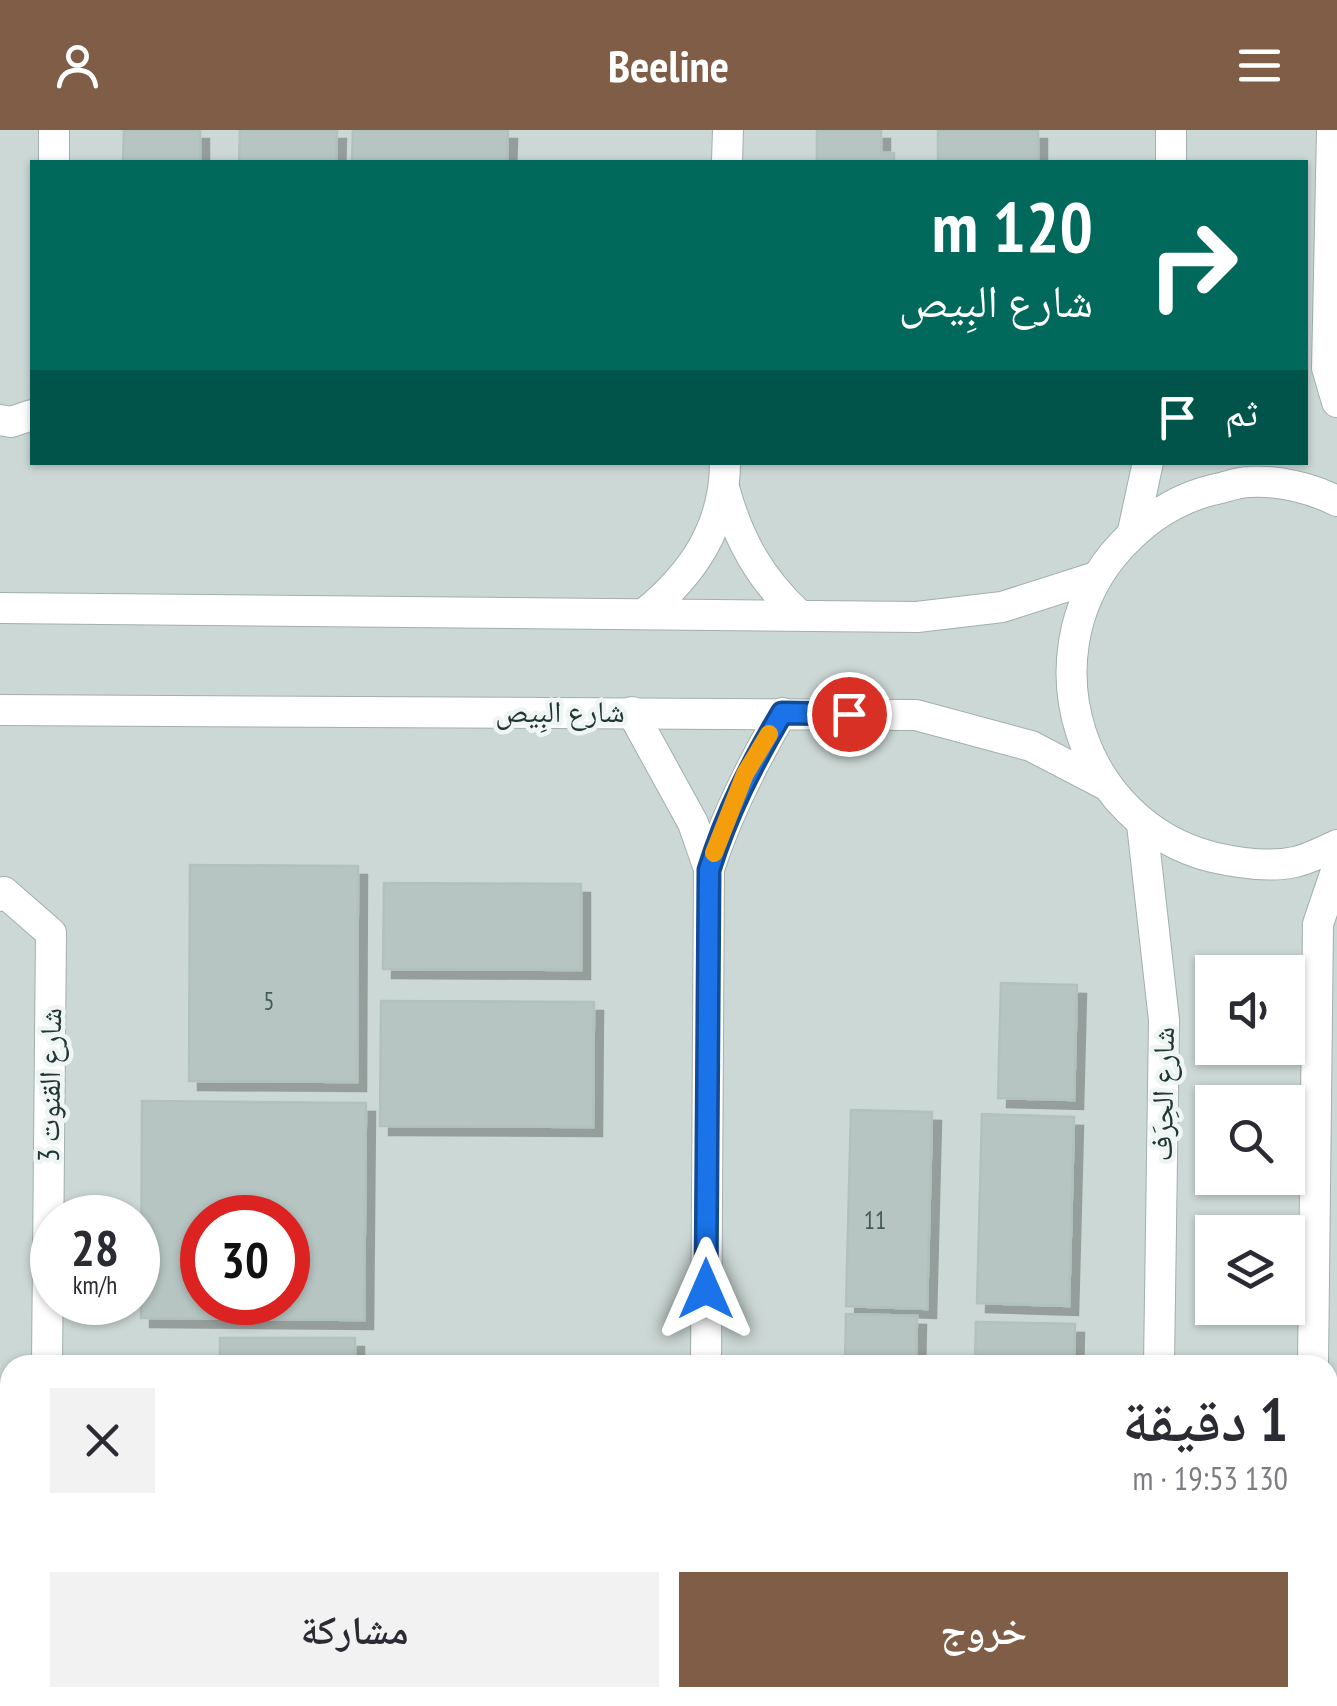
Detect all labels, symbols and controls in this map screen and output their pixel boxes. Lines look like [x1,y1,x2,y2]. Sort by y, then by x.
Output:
text: Beeline [608,36,729,94]
icon: person [50,38,105,93]
icon: menu [1232,38,1287,93]
text: 120 m [932,181,1093,271]
icon: right [1128,200,1258,330]
text: شارع البِيص [899,271,1093,329]
text: ثم [1225,387,1258,436]
icon: arrive [1150,390,1205,445]
pin [807,672,892,757]
icon: arrive [822,687,877,742]
street label: شارع البِيص [495,691,625,733]
map controls [1195,955,1305,1325]
button: sound [1195,955,1305,1065]
house number: 5 [263,985,275,1017]
street label: شارع القنوت 3 [28,1007,70,1162]
street label: شارع الحِرَف [1141,1026,1183,1162]
button: search [1195,1085,1305,1195]
speed limit sign: 30 [180,1195,310,1325]
house number: 11 [864,1204,886,1236]
text: 28 [71,1215,119,1280]
button: layers [1195,1215,1305,1325]
position arrow [654,1237,758,1341]
text: km/h [73,1269,117,1301]
text: 1 دقيقة [1122,1380,1288,1458]
button: close [50,1388,155,1493]
text: 130 m · 19:53 [1133,1457,1288,1499]
button: مشاركة [50,1572,659,1687]
button: خروج [679,1572,1288,1687]

